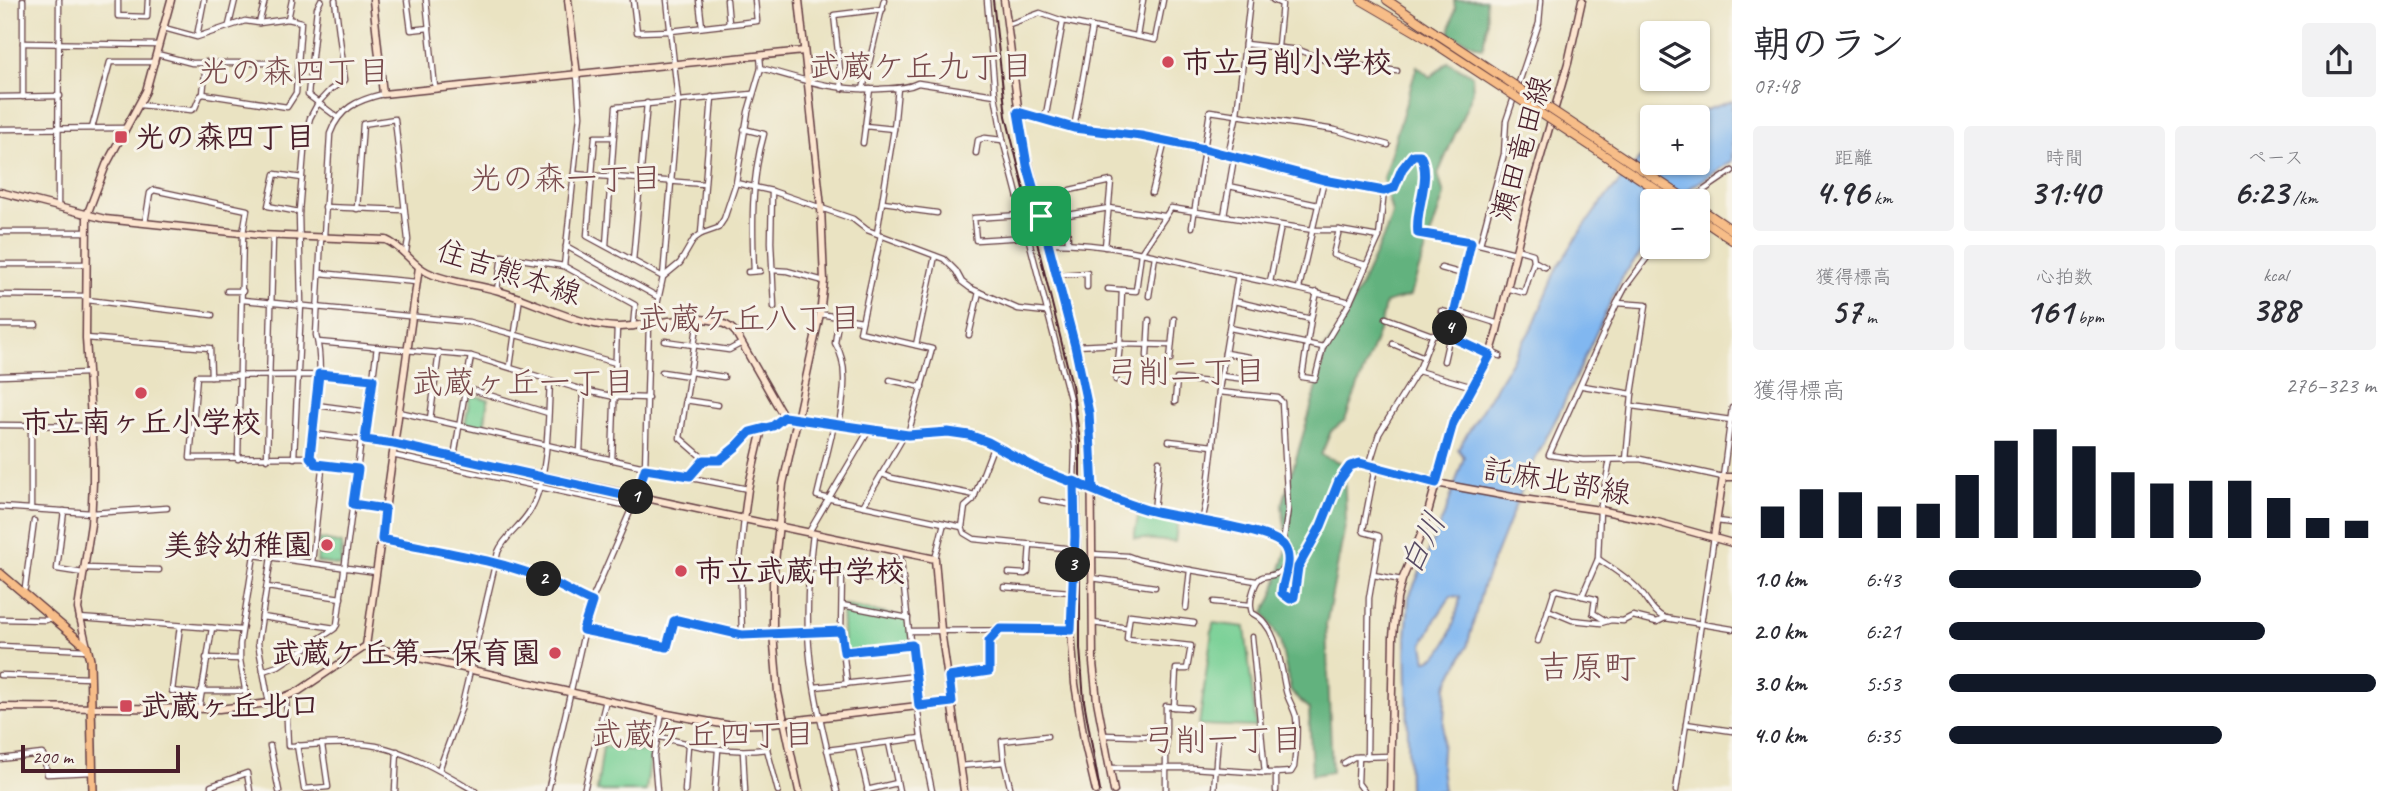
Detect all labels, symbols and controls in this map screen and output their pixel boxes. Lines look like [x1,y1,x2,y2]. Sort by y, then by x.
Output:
map controls [1640,21,1710,259]
button: layers [1640,21,1710,91]
text: 朝のラン [1753,21,1905,68]
button: share [2302,23,2376,97]
place label: 市立弓削小学校 [1182,43,1392,81]
district label: 武蔵ケ丘九丁目 [809,46,1033,87]
district label: 光の森四丁目 [198,51,390,92]
marker: 市立弓削小学校 [1160,54,1176,70]
street label: 瀬田竜田線 [1482,71,1560,225]
text: 07:48 [1753,71,1799,100]
button: + [1640,105,1710,175]
place label: 光の森四丁目 [135,118,315,156]
marker: 光の森四丁目 [113,129,129,145]
text: 距離 [1834,146,1873,170]
text: 時間 [2045,146,2084,170]
text: ペース [2248,146,2303,170]
district label: 光の森一丁目 [470,158,662,199]
text: 4.96 [1815,170,1869,215]
text: 31:40 [2030,170,2099,215]
text: 6:23 [2233,170,2288,215]
pin [1011,186,1071,246]
text: km [1869,186,1892,210]
text: /km [2288,186,2318,210]
button: − [1640,189,1710,259]
icon: arrive [1022,197,1060,235]
street label: 住吉熊本線 [432,231,586,313]
text: kcal [2263,263,2288,287]
text: 獲得標高 [1815,265,1892,289]
text: 心拍数 [2036,265,2093,289]
text: 388 [2252,287,2299,332]
text: 57 [1830,289,1861,334]
text: 161 [2025,289,2073,334]
district label: 武蔵ケ丘八丁目 [637,298,861,339]
text: m [1861,305,1877,329]
text: bpm [2073,305,2104,329]
pin: 4 [1432,310,1468,346]
text: 4 [1445,315,1454,339]
district label: 弓削二丁目 [1106,351,1266,392]
district label: 武蔵ヶ丘一丁目 [411,362,635,403]
text: 276–323 m [2285,371,2376,400]
text: 獲得標高 [1753,376,1845,405]
marker: 市立南ヶ丘小学校 [133,385,149,401]
place label: 市立南ヶ丘小学校 [21,403,261,441]
street label: 託麻北部線 [1480,449,1634,513]
pin: 1 [618,480,654,514]
text: 1 [631,484,640,508]
water label: 白川 [1390,505,1455,581]
place label: 美鈴幼稚園 [163,526,313,564]
marker: 美鈴幼稚園 [319,537,335,553]
pin: 3 [1056,548,1090,582]
place label: 市立武蔵中学校 [695,552,905,590]
text: 3 [1068,552,1077,576]
pin: 2 [526,562,562,596]
marker: 市立武蔵中学校 [673,563,689,579]
text: 1.0 km [1753,565,1807,594]
text: 6:43 [1865,565,1901,594]
text: 2 [539,566,548,590]
text: 2.0 km [1753,617,1807,646]
text: 6:21 [1865,617,1901,646]
place label: 武蔵ケ丘第一保育園 [271,634,541,672]
marker: 武蔵ケ丘第一保育園 [547,645,563,661]
district label: 吉原町 [1538,646,1637,688]
text: 3.0 km [1753,669,1807,698]
text: 5:53 [1865,669,1901,698]
place label: 武蔵ヶ丘北口 [140,687,320,725]
marker: 武蔵ヶ丘北口 [118,698,134,714]
district label: 武蔵ケ丘四丁目 [591,714,815,755]
district label: 弓削一丁目 [1143,719,1303,760]
text: 4.0 km [1753,721,1807,750]
text: 6:35 [1865,721,1901,750]
scale bar [21,742,180,774]
text: 200 m [32,745,73,769]

